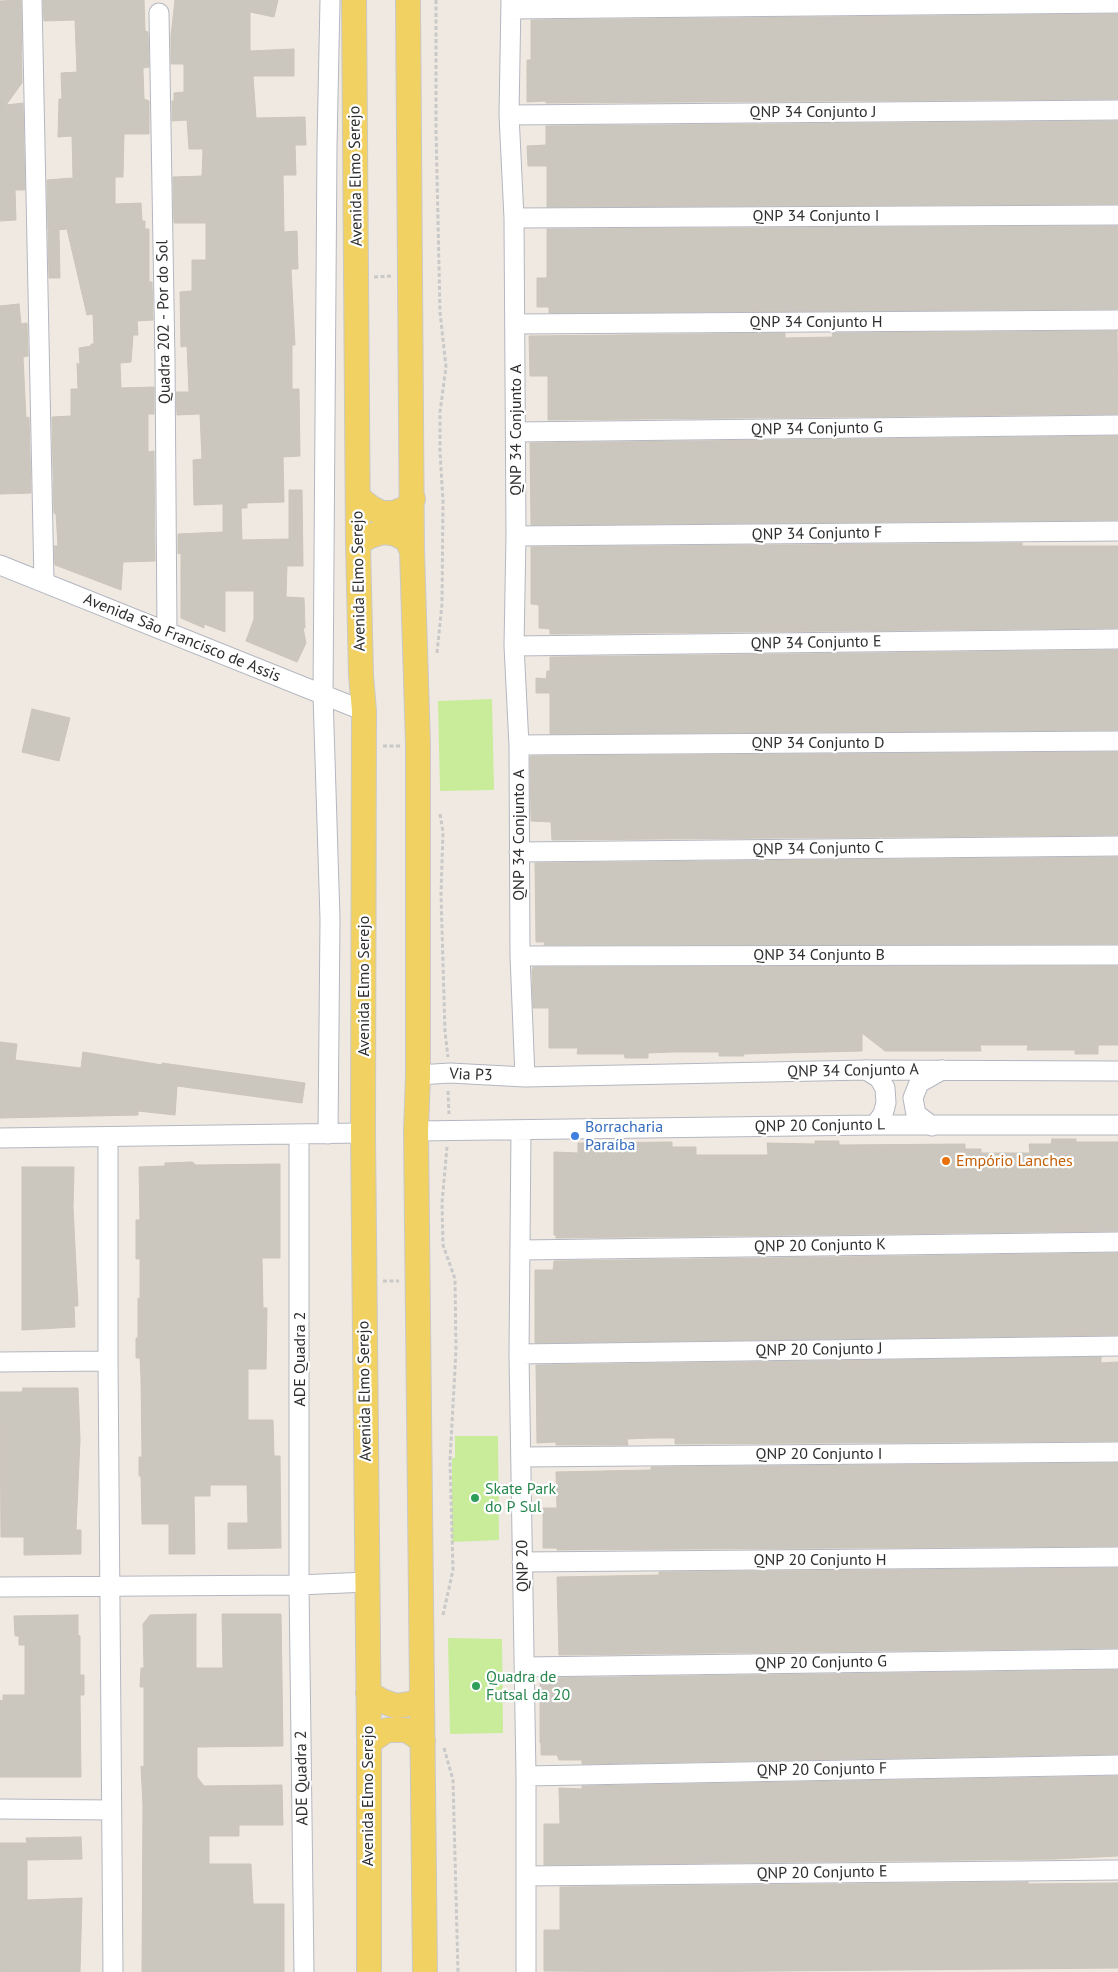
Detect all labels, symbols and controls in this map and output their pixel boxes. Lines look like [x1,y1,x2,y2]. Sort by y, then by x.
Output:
street label: QNP 34 Conjunto J [750,102,876,122]
street label: Avenida Elmo Serejo [345,106,367,246]
street label: QNP 34 Conjunto I [753,206,879,226]
street label: Quadra 202 - Por do Sol [153,240,175,404]
street label: QNP 34 Conjunto H [749,312,883,332]
street label: QNP 34 Conjunto A [506,364,526,496]
street label: QNP 34 Conjunto G [751,418,883,440]
street label: Avenida Elmo Serejo [348,511,370,651]
street label: QNP 34 Conjunto F [752,523,882,545]
street label: Avenida São Francisco de Assis [81,590,283,686]
street label: QNP 34 Conjunto E [750,632,882,654]
street label: QNP 34 Conjunto D [752,733,884,753]
street label: QNP 34 Conjunto A [509,769,529,901]
street label: QNP 34 Conjunto C [752,838,884,860]
street label: Avenida Elmo Serejo [354,916,374,1056]
street label: QNP 34 Conjunto B [753,945,885,965]
street label: QNP 34 Conjunto A [787,1060,919,1082]
street label: Via P3 [449,1065,493,1085]
street label: QNP 20 Conjunto L [755,1115,885,1137]
place label: Borracharia Paraíba [585,1117,663,1155]
marker: Borracharia Paraíba [569,1130,581,1142]
place label: Empório Lanches [956,1151,1073,1171]
marker: Empório Lanches [940,1155,952,1167]
street label: QNP 20 Conjunto K [754,1235,886,1257]
street label: ADE Quadra 2 [290,1311,310,1407]
street label: Avenida Elmo Serejo [354,1321,376,1461]
street label: QNP 20 Conjunto J [755,1339,883,1361]
street label: QNP 20 Conjunto I [756,1444,882,1464]
place label: Skate Park do P Sul [485,1479,556,1517]
marker: Skate Park do P Sul [469,1492,481,1504]
street label: QNP 20 [513,1540,533,1592]
street label: QNP 20 Conjunto H [753,1550,887,1570]
street label: QNP 20 Conjunto G [755,1652,887,1674]
place label: Quadra de Futsal da 20 [486,1667,570,1705]
marker: Quadra de Futsal da 20 [470,1680,482,1692]
street label: Avenida Elmo Serejo [358,1726,378,1866]
street label: ADE Quadra 2 [292,1730,312,1826]
street label: QNP 20 Conjunto F [757,1759,887,1781]
street label: QNP 20 Conjunto E [756,1862,888,1884]

